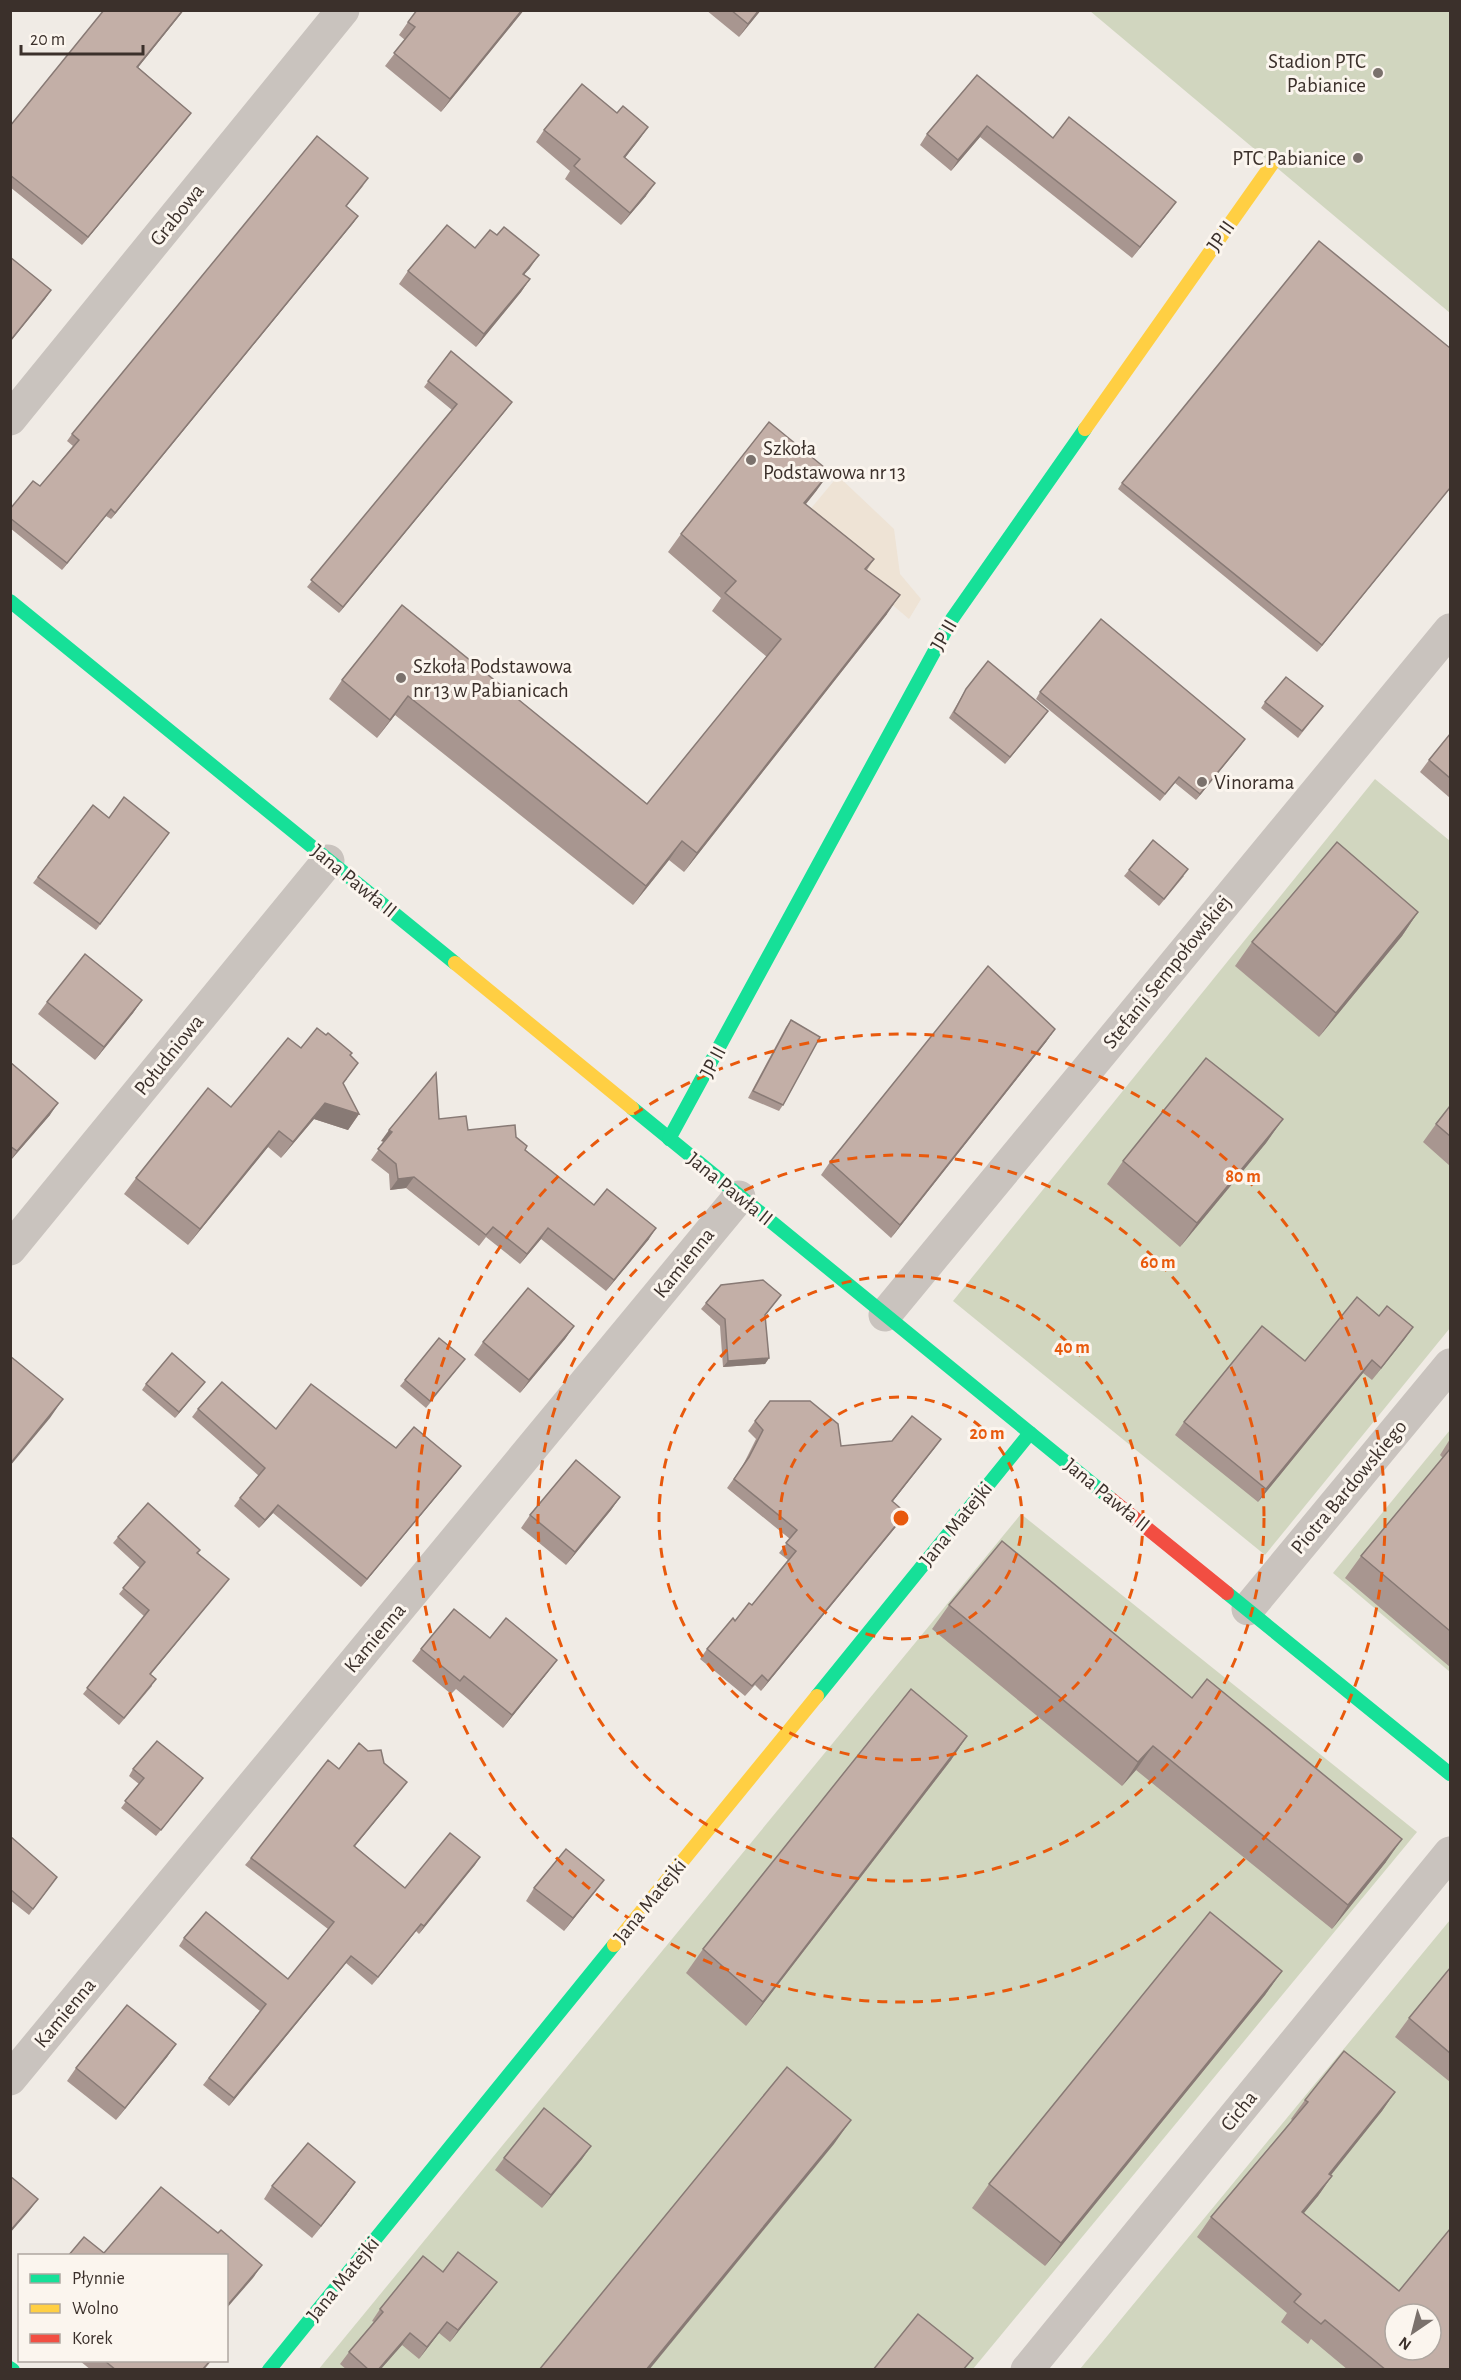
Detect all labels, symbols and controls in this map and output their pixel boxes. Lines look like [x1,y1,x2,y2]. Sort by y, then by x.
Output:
scale bar [21,18,142,56]
text: 20 m [30,31,65,49]
place label: Stadion PTC Pabianice [1268,51,1366,96]
marker: Stadion PTC Pabianice [1371,66,1385,80]
place label: PTC Pabianice [1232,148,1346,169]
marker: PTC Pabianice [1351,151,1365,165]
street label: Grabowa [146,180,208,250]
street label: JP II [1203,217,1239,255]
place label: Szkoła Podstawowa nr 13 [763,438,906,483]
marker: Szkoła Podstawowa nr 13 [744,453,758,467]
street label: JP II [927,616,961,654]
place label: Szkoła Podstawowa nr 13 w Pabianicach [413,656,573,701]
marker: Szkoła Podstawowa nr 13 w Pabianicach [394,671,408,685]
place label: Vinorama [1214,772,1295,793]
marker: Vinorama [1195,775,1209,789]
street label: Jana Pawła II [307,840,401,922]
street label: Stefanii Sempołowskiej [1099,891,1235,1053]
street label: Południowa [130,1011,208,1099]
street label: JP II [696,1043,730,1081]
street label: Jana Pawła II [683,1148,777,1230]
text: 80 m [1225,1168,1261,1186]
street label: Kamienna [650,1224,719,1302]
text: 60 m [1140,1254,1176,1272]
text: 40 m [1054,1339,1090,1357]
street label: Piotra Bardowskiego [1287,1416,1411,1558]
text: 20 m [969,1425,1005,1443]
street label: Jana Pawła II [1060,1454,1154,1536]
street label: Jana Matejki [916,1478,996,1570]
centre of rings [891,1508,911,1528]
street label: Kamienna [340,1599,410,1677]
street label: Jana Matejki [610,1855,690,1947]
street label: Kamienna [30,1974,100,2052]
street label: Cicha [1217,2087,1261,2135]
street label: Jana Matejki [303,2233,383,2325]
legend [18,2254,228,2362]
text: Płynnie [72,2270,125,2288]
text: Wolno [72,2300,119,2318]
north arrow [1383,2302,1443,2362]
text: Korek [72,2330,113,2348]
text: N [1396,2334,1414,2353]

